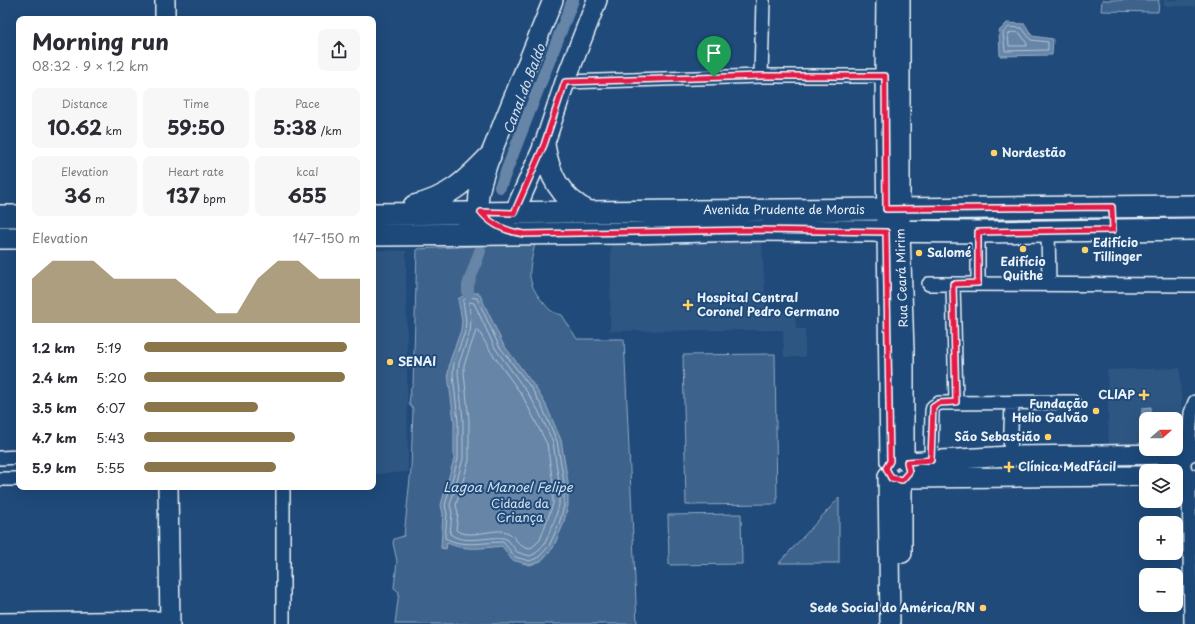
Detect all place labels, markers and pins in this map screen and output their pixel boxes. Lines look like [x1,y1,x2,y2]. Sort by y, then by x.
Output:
pin [697,36,731,77]
place label: Nordestão [1002,143,1066,161]
marker: Nordestão [989,148,999,158]
place label: Edifício Tillinger [1093,233,1143,265]
place label: Salomé [927,243,972,261]
marker: Edifício Quithe [1018,244,1028,254]
marker: Edifício Tillinger [1080,245,1090,255]
marker: Salomé [914,248,924,258]
place label: Edifício Quithe [1001,252,1045,284]
place label: Hospital Central Coronel Pedro Germano [697,288,839,320]
marker: Hospital Central Coronel Pedro Germano [682,299,694,311]
place label: SENAI [398,352,436,370]
marker: SENAI [385,357,395,367]
place label: CLIAP [1098,385,1135,403]
marker: CLIAP [1138,389,1150,401]
place label: Fundação Helio Galvão [1012,394,1088,426]
marker: Fundação Helio Galvão [1091,406,1101,416]
place label: São Sebastião [954,427,1040,445]
marker: São Sebastião [1043,432,1053,442]
place label: Clínica MedFácil [1018,457,1116,475]
marker: Clínica MedFácil [1003,461,1015,473]
place label: Sede Social do América/RN [810,598,975,616]
marker: Sede Social do América/RN [978,603,988,613]

